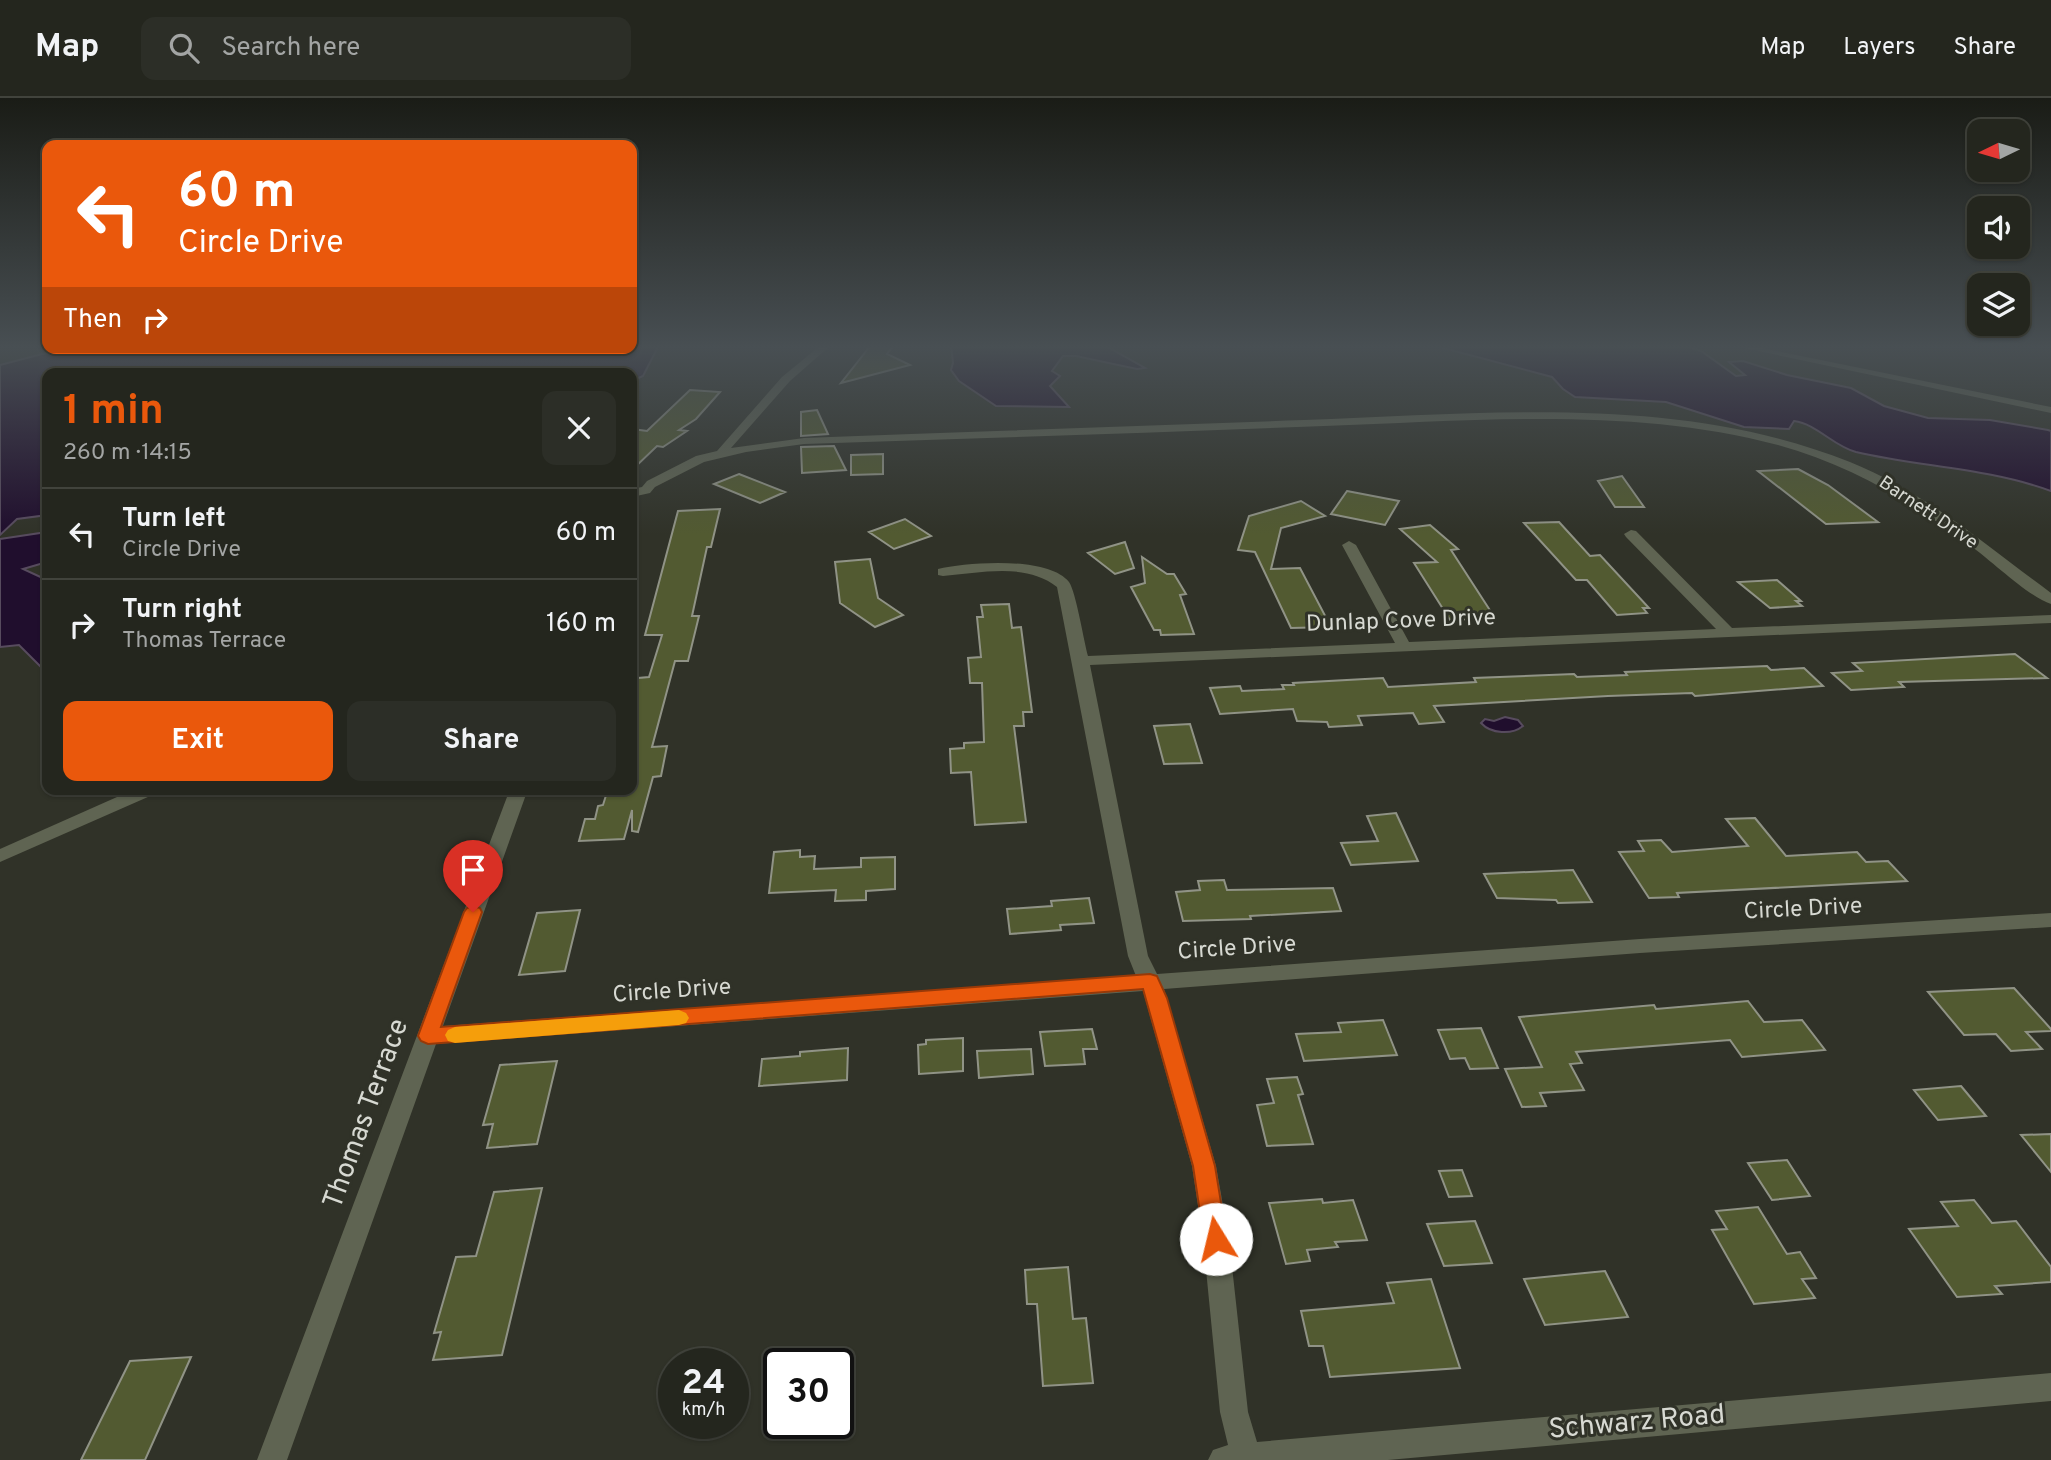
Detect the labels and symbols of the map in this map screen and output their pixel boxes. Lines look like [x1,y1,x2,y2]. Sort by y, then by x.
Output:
north arrow [1967,119,2030,182]
street label: Barnett Drive [1874,471,1982,555]
street label: Dunlap Cove Drive [1305,604,1497,640]
pin [443,840,503,912]
street label: Circle Drive [1743,892,1863,928]
street label: Circle Drive [1177,930,1297,968]
street label: Circle Drive [612,973,732,1011]
street label: Thomas Terrace [316,1014,418,1214]
position arrow [1179,1202,1253,1276]
speed limit sign: 30 [763,1348,854,1439]
street label: Schwarz Road [1547,1397,1727,1449]

